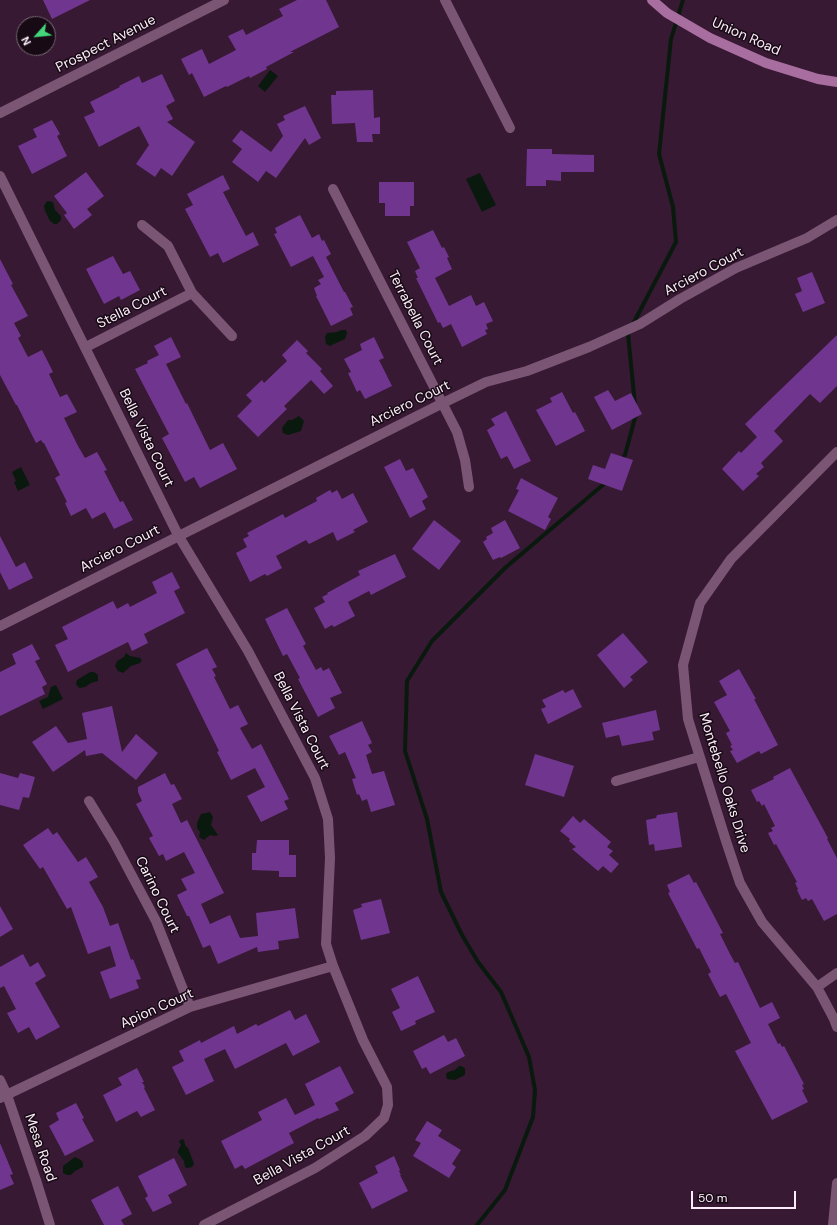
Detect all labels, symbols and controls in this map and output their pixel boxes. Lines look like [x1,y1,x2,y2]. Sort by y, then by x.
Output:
street label: Prospect Avenue [53,12,159,76]
street label: Union Road [709,14,783,60]
north arrow [16,16,56,56]
text: N [18,34,34,48]
street label: Arciero Court [661,244,747,300]
street label: Terrabella Court [384,268,446,368]
street label: Stella Court [94,283,170,333]
street label: Arciero Court [367,377,453,431]
street label: Bella Vista Court [115,386,177,490]
street label: Arciero Court [77,522,163,576]
street label: Bella Vista Court [269,669,333,773]
street label: Montebello Oaks Drive [695,711,753,855]
street label: Carino Court [131,854,183,936]
street label: Apion Court [118,985,196,1033]
street label: Mesa Road [21,1112,59,1184]
street label: Bella Vista Court [251,1123,353,1189]
scale bar [693,1183,798,1209]
text: 50 m [698,1190,727,1206]

